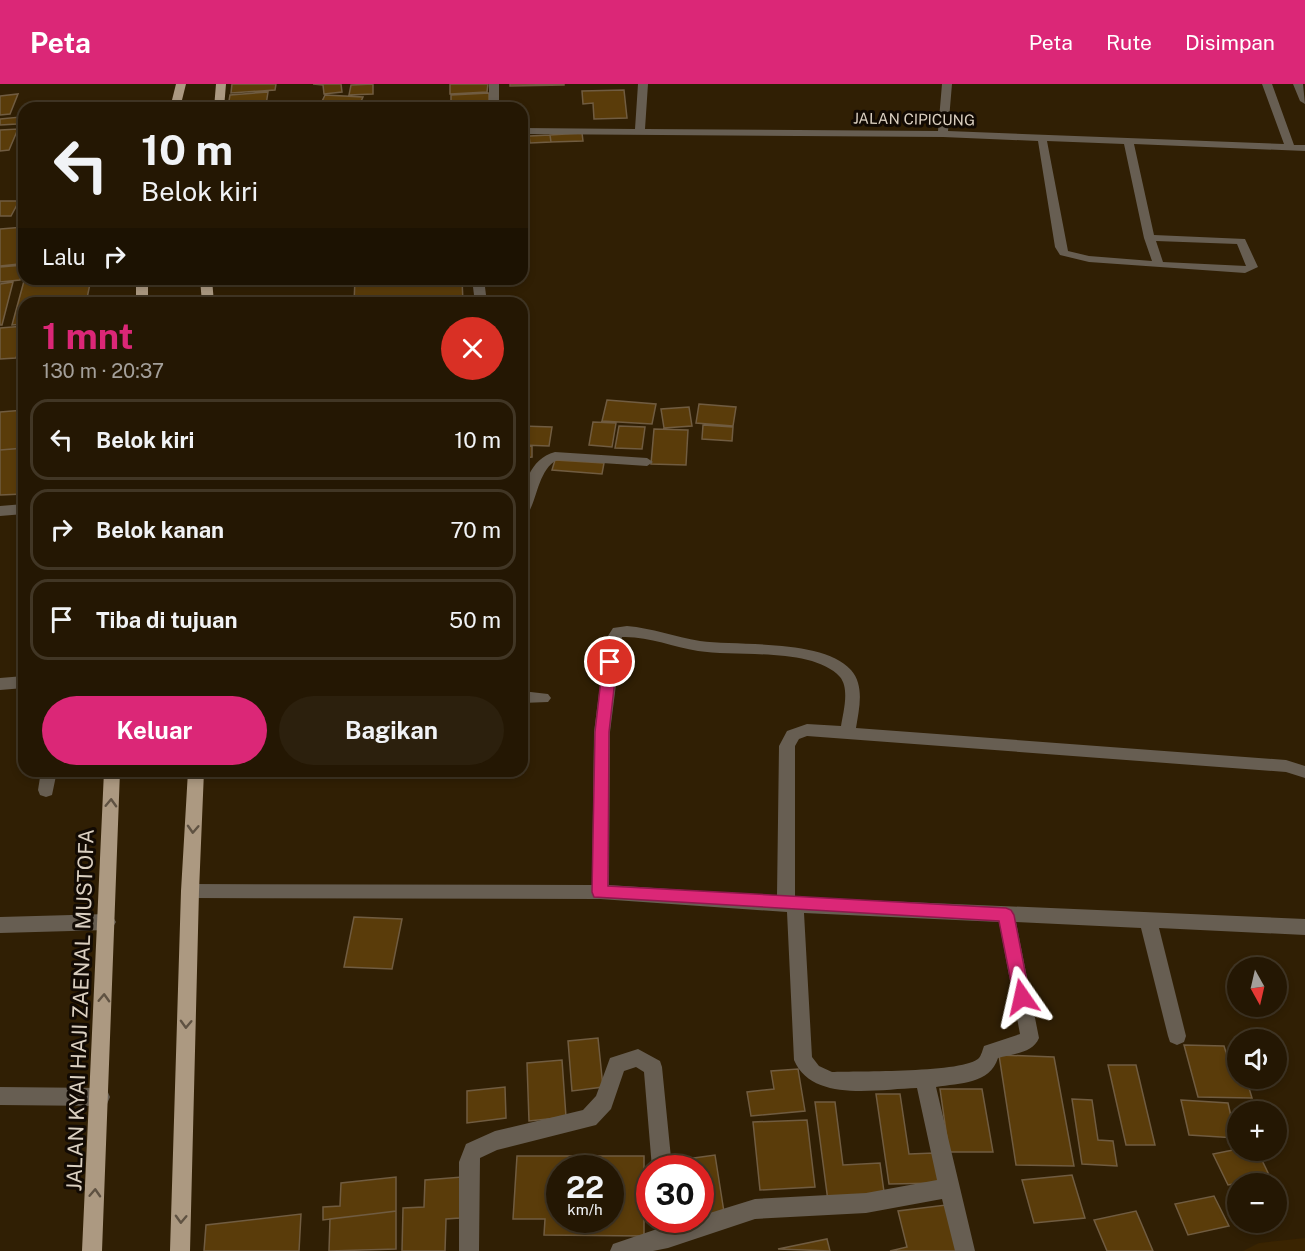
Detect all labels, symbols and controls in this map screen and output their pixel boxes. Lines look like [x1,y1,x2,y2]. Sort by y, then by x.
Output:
text: Peta [30,26,91,59]
text: Peta [1029,30,1073,55]
text: Rute [1106,30,1152,55]
text: Disimpan [1185,30,1275,55]
street label: JALAN CIPICUNG [853,109,975,129]
text: 10 m [141,125,233,174]
icon: left [42,126,120,204]
text: Belok kiri [141,175,258,207]
icon: right [98,240,131,273]
text: Lalu [42,244,86,270]
text: 1 mnt [42,315,133,357]
button: close [441,317,504,380]
text: 130 m · 20:37 [42,359,164,383]
icon: left [45,423,78,456]
text: Belok kiri [96,427,194,453]
text: 10 m [454,427,501,453]
icon: right [45,513,78,546]
text: Belok kanan [96,517,224,543]
text: 70 m [450,517,501,543]
icon: arrive [45,603,78,636]
text: Tiba di tujuan [96,607,237,633]
text: 50 m [449,607,501,633]
pin [584,636,635,687]
icon: arrive [593,645,626,678]
button: Keluar [42,696,267,765]
button: Bagikan [279,696,504,765]
one-way arrow [105,798,117,807]
one-way arrow [187,825,200,834]
street label: JALAN KYAI HAJI ZAENAL MUSTOFA [61,828,99,1192]
north arrow [1227,957,1287,1017]
map controls [1227,957,1287,1233]
position arrow [990,965,1054,1029]
one-way arrow [98,993,111,1002]
one-way arrow [180,1020,193,1029]
button: sound [1227,1029,1287,1089]
button: + [1227,1101,1287,1161]
speed limit sign: 30 [636,1155,714,1233]
text: 22 [566,1169,604,1205]
button: − [1227,1173,1287,1233]
one-way arrow [88,1188,101,1197]
text: km/h [567,1201,603,1218]
one-way arrow [175,1215,187,1224]

